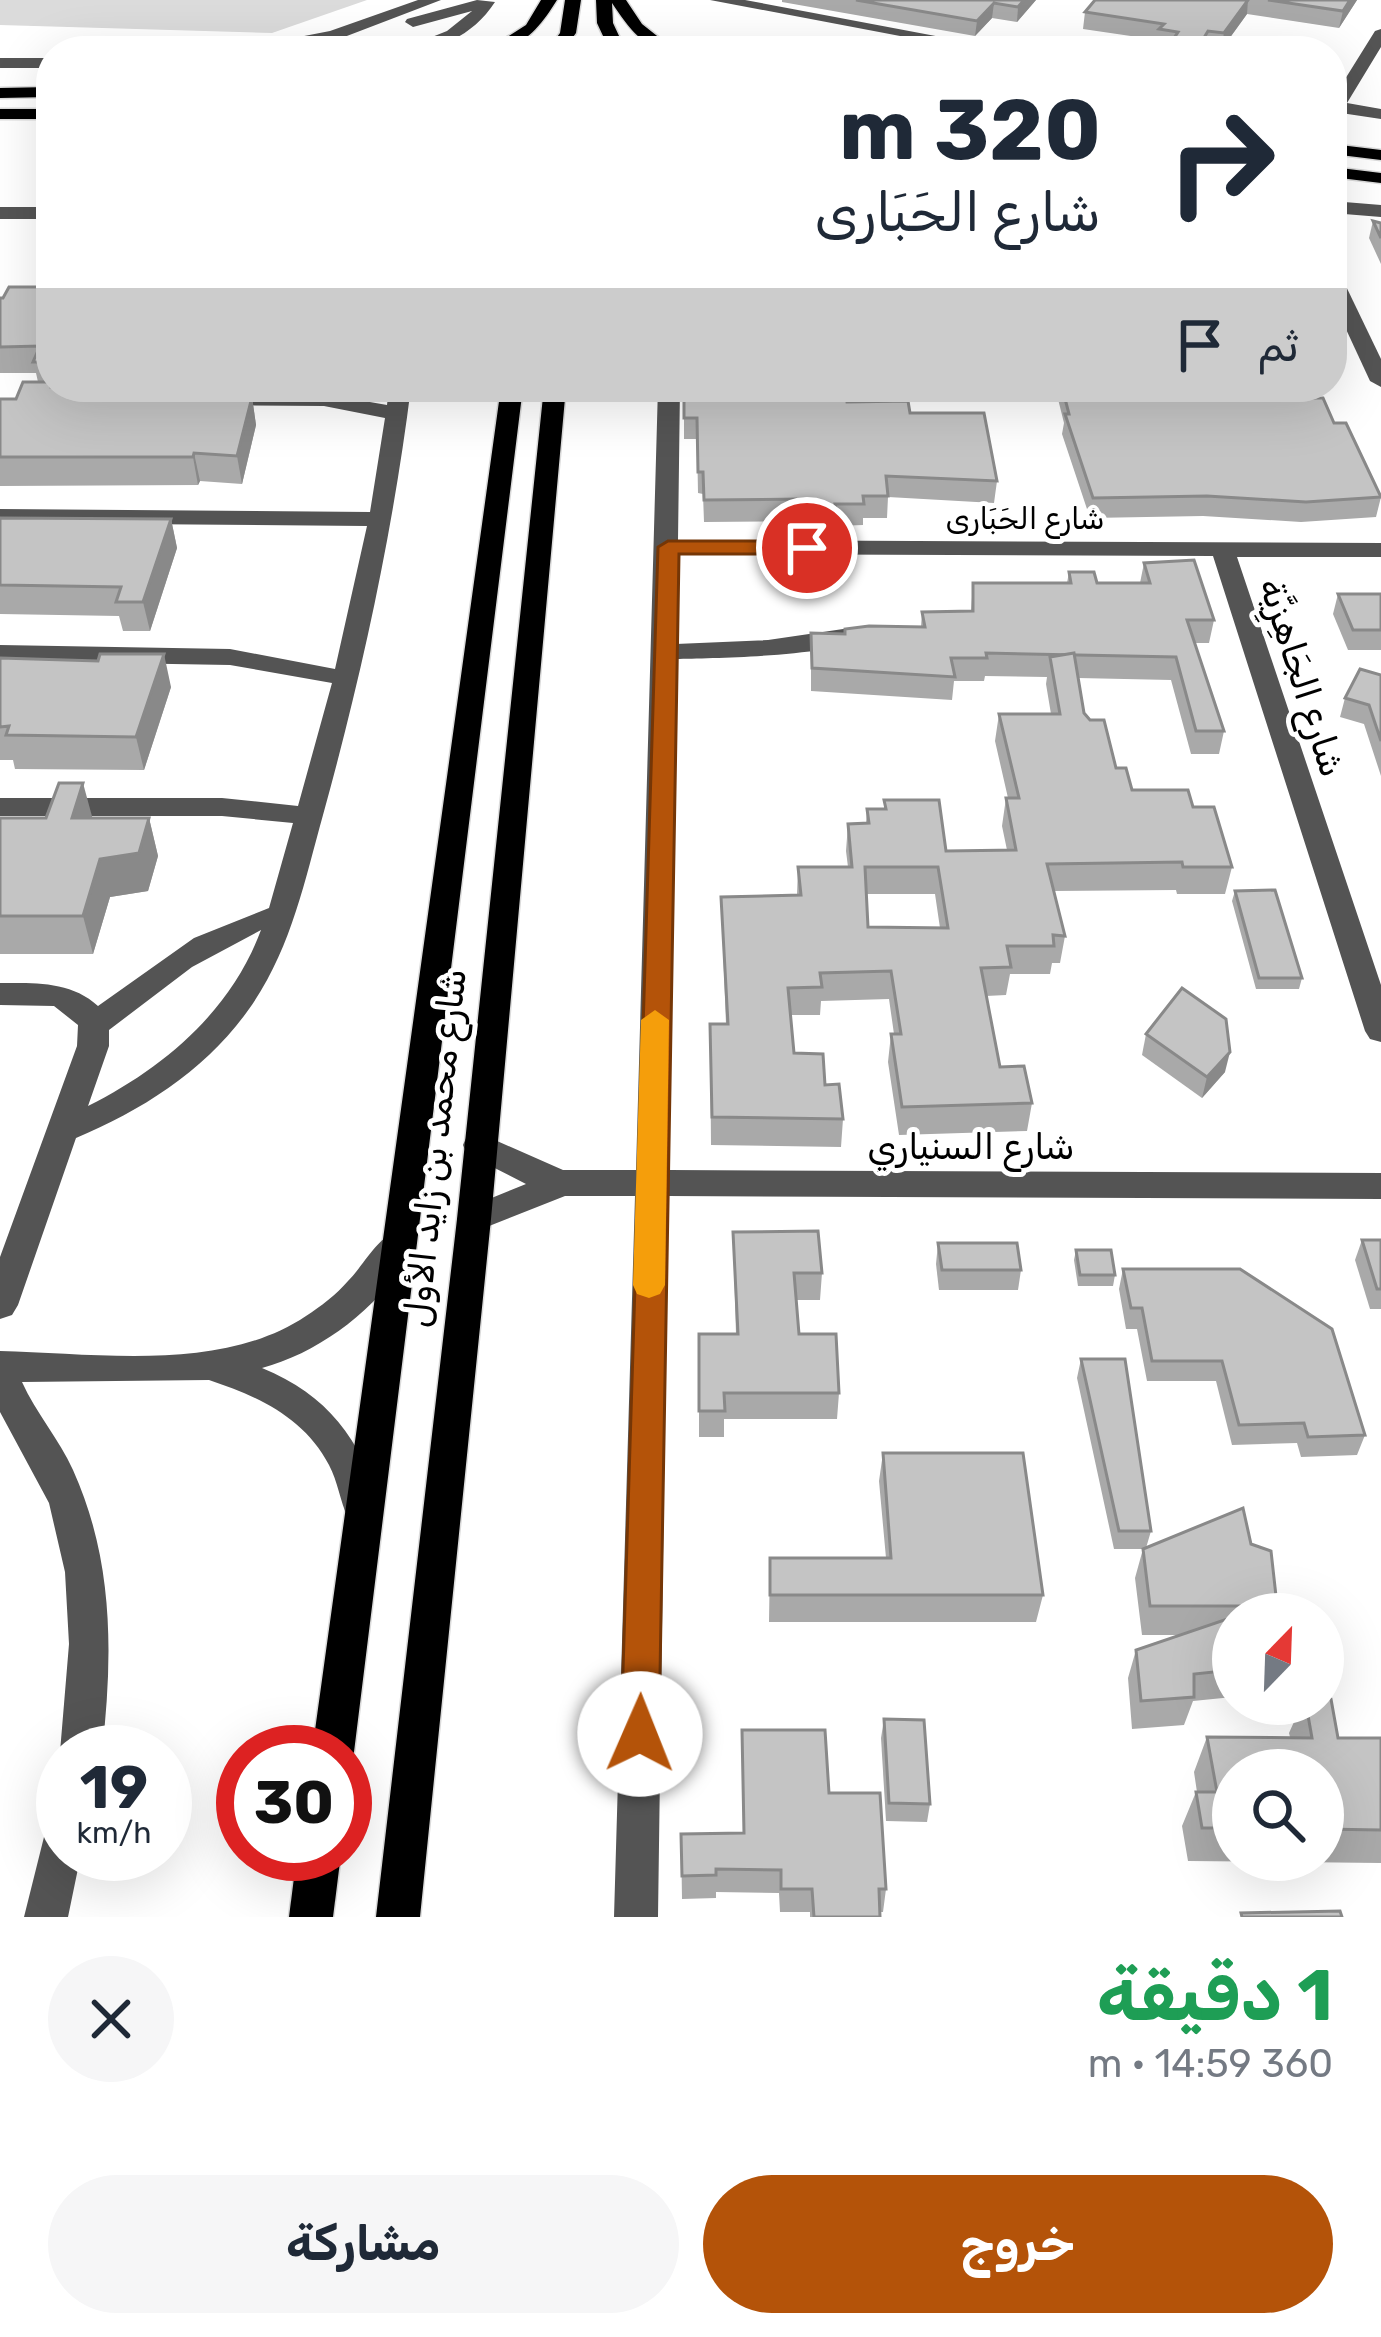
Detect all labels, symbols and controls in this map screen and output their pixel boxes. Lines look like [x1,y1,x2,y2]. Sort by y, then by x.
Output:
text: 320 m [839,80,1101,180]
icon: right [1143,84,1299,240]
text: شارع الحَبَارى [815,181,1101,245]
icon: arrive [1167,312,1233,378]
text: ثم [1257,319,1299,372]
pin [756,497,858,599]
street label: شارع الحَبَارى [945,501,1105,539]
icon: arrive [774,515,840,581]
street label: شارع الجَاهِزِيَّة [1245,573,1355,784]
street label: شارع محمد بن زايد الأول [394,967,479,1330]
street label: شارع السنياري [867,1125,1075,1172]
north arrow [1212,1593,1344,1725]
map controls [1212,1593,1344,1881]
position arrow [577,1671,703,1797]
speed limit sign: 30 [216,1725,372,1881]
button: search [1212,1749,1344,1881]
text: 19 [80,1752,148,1823]
text: km/h [77,1815,151,1851]
text: 1 دقيقة [1097,1953,1333,2038]
button: close [48,1956,174,2082]
text: 360 m · 14:59 [1088,2041,1333,2087]
button: مشاركة [48,2175,679,2313]
button: خروج [703,2175,1333,2313]

